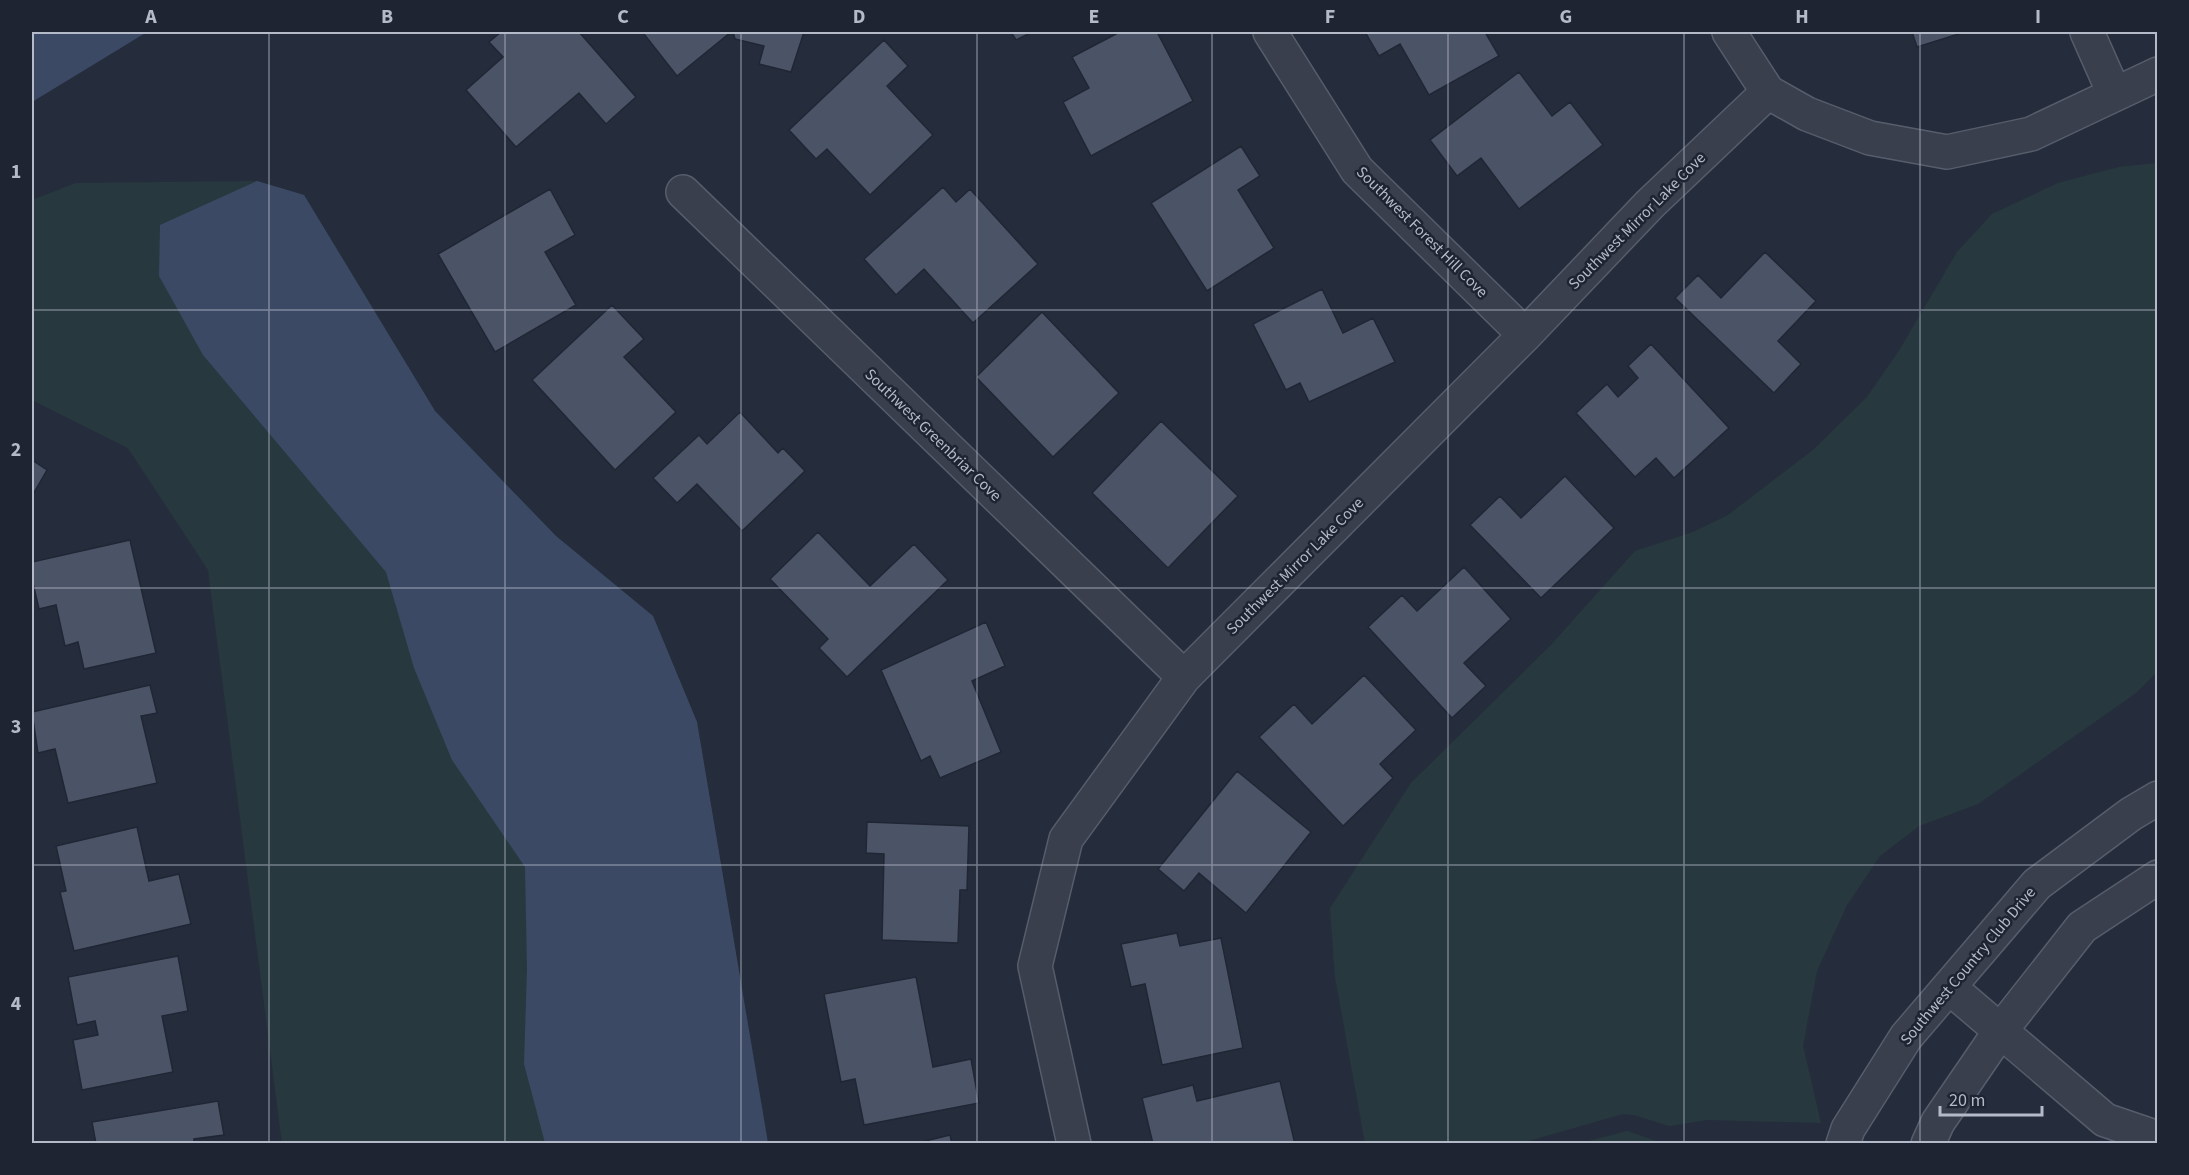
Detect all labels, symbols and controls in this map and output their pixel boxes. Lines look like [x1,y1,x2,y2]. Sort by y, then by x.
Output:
text: A [144,3,157,31]
text: B [381,3,393,31]
text: C [617,3,629,31]
text: D [853,3,865,31]
text: E [1089,3,1099,31]
text: F [1325,3,1335,31]
text: G [1560,3,1572,31]
text: H [1795,3,1809,31]
text: I [2035,3,2041,31]
street label: Southwest Mirror Lake Cove [1563,147,1711,295]
text: 1 [11,158,21,186]
street label: Southwest Forest Hill Cove [1351,161,1493,303]
street label: Southwest Greenbriar Cove [860,364,1006,506]
text: 2 [11,436,21,464]
street label: Southwest Mirror Lake Cove [1221,492,1369,640]
text: 3 [11,713,21,741]
street label: Southwest Country Club Drive [1895,882,2041,1050]
text: 4 [11,990,22,1018]
scale bar [1940,1079,2042,1117]
text: 20 m [1949,1088,1985,1113]

